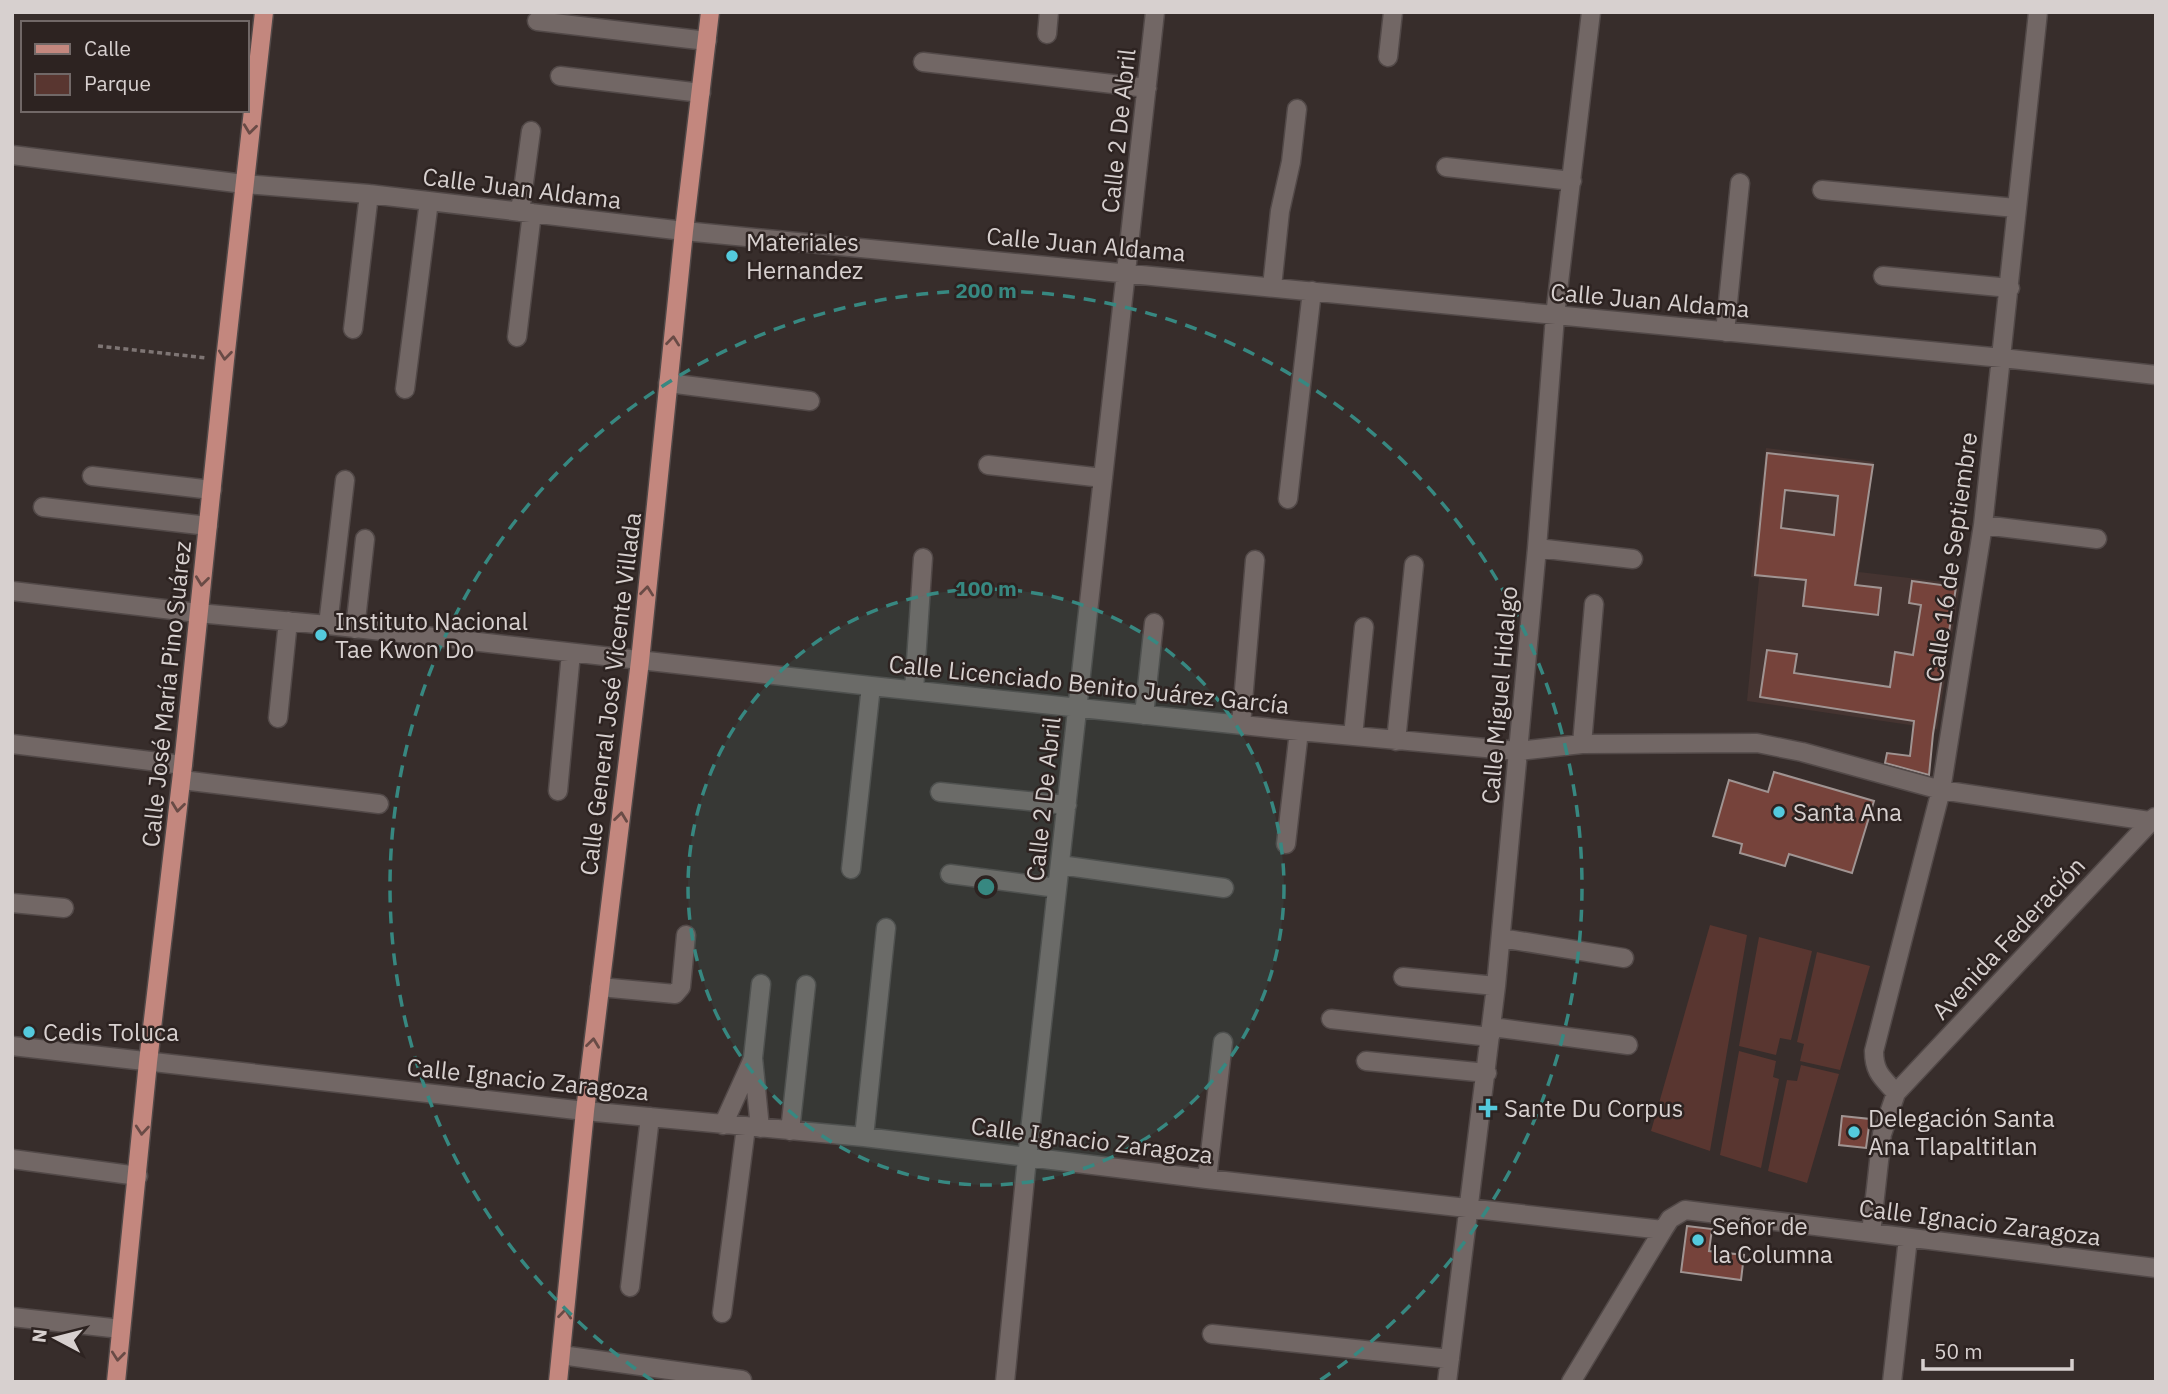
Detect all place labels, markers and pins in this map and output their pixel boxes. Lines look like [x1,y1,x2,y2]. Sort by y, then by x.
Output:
place label: Materiales Hernandez [746,226,863,286]
marker: Materiales Hernandez [724,248,740,264]
place label: Instituto Nacional Tae Kwon Do [335,605,528,665]
marker: Instituto Nacional Tae Kwon Do [313,627,329,643]
place label: Santa Ana [1793,796,1902,828]
marker: Santa Ana [1771,804,1787,820]
centre of rings [974,875,998,899]
place label: Cedis Toluca [43,1016,179,1048]
marker: Cedis Toluca [21,1024,37,1040]
place label: Sante Du Corpus [1504,1092,1683,1124]
marker: Sante Du Corpus [1478,1098,1498,1118]
place label: Delegación Santa Ana Tlapaltitlan [1868,1102,2055,1162]
marker: Delegación Santa Ana Tlapaltitlan [1846,1124,1862,1140]
place label: Señor de la Columna [1712,1210,1833,1270]
marker: Señor de la Columna [1690,1232,1706,1248]

